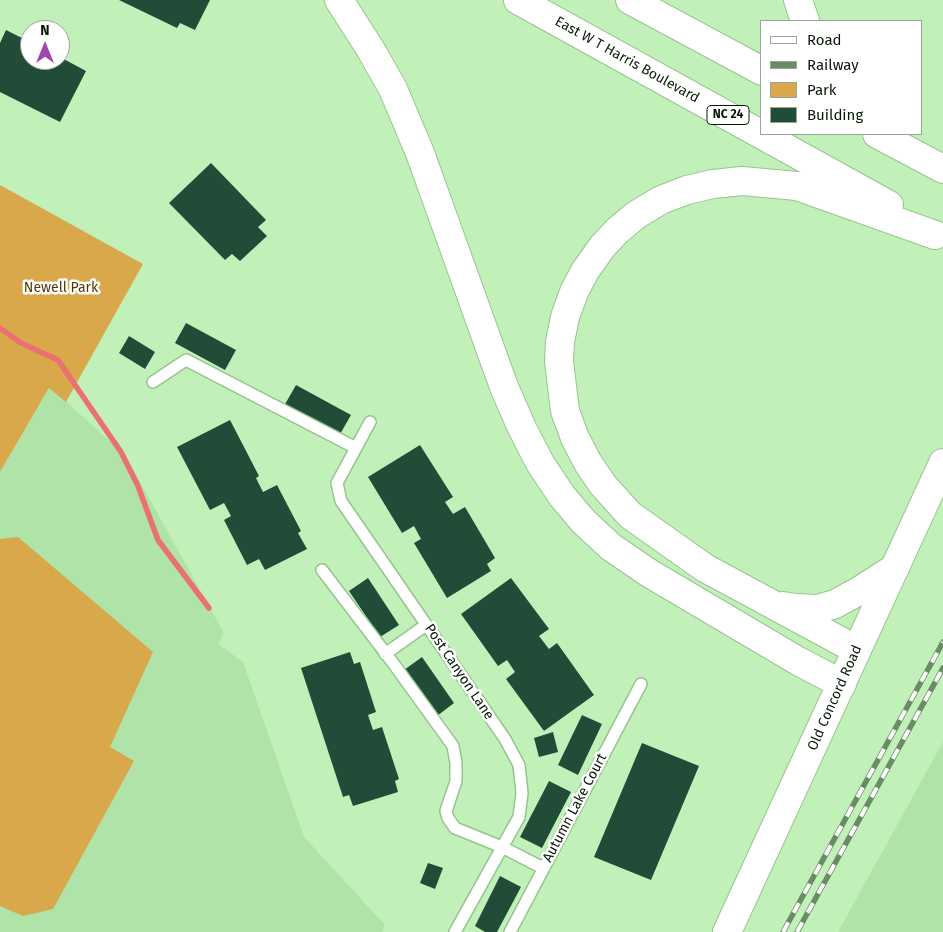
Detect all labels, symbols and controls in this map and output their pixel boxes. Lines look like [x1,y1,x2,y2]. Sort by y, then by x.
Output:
street label: East W T Harris Boulevard [552,13,702,107]
north arrow [20,20,70,70]
legend [760,20,923,135]
text: N [40,22,50,39]
text: Road [807,31,842,49]
text: Railway [807,56,859,74]
text: Park [807,81,837,99]
road number: NC 24 [707,106,749,124]
text: Building [807,106,863,124]
park label: Newell Park [24,280,98,296]
street label: Post Canyon Lane [421,621,497,723]
street label: Old Concord Road [804,643,866,753]
street label: Autumn Lake Court [539,751,611,865]

